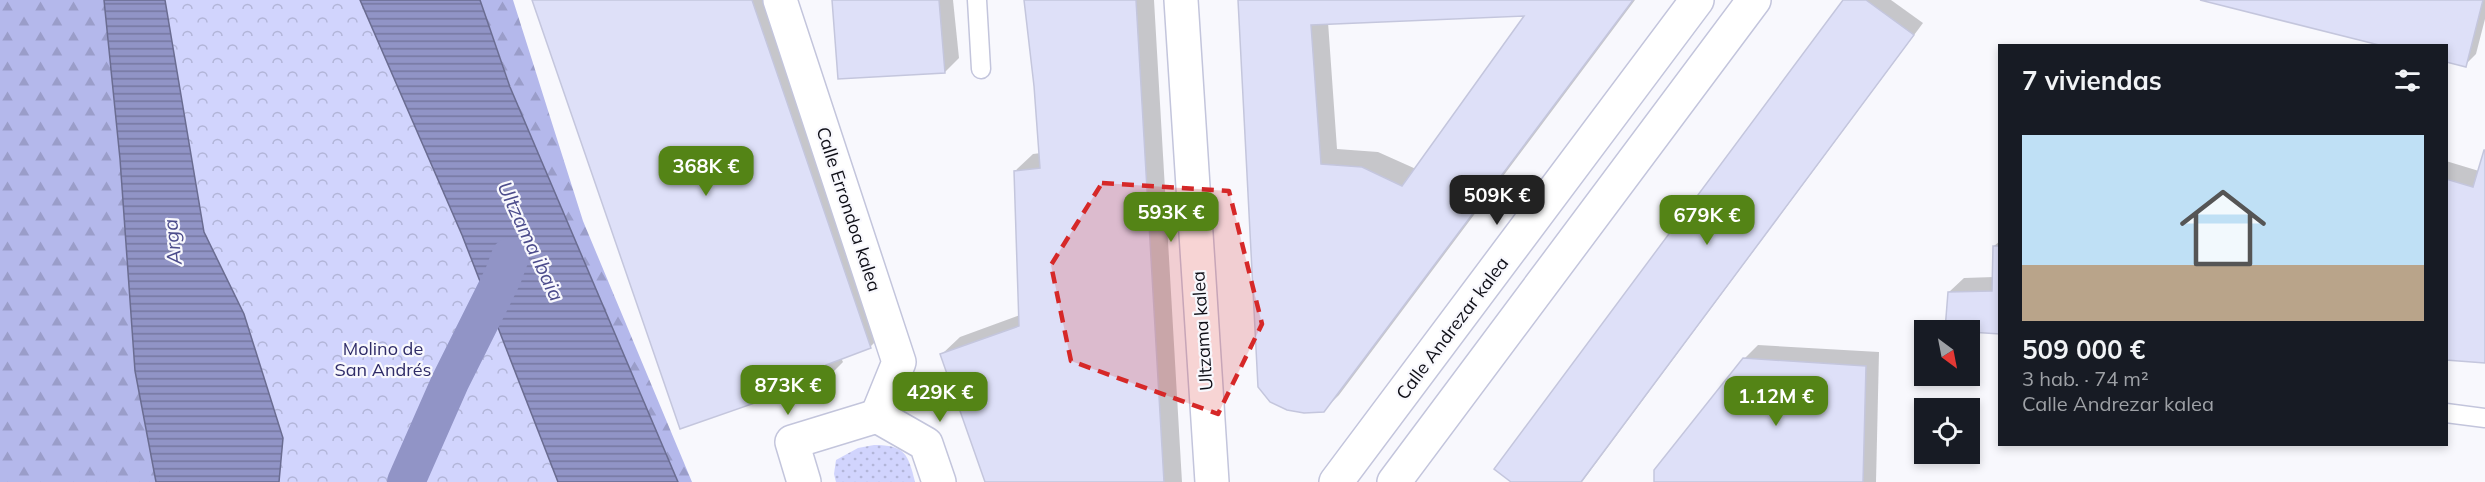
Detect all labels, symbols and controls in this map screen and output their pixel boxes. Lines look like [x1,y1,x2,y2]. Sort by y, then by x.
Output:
text: 7 viviendas [2022,64,2162,97]
icon: filters [2391,64,2424,97]
street label: Calle Errondoa kalea [812,124,886,294]
pin: 368K € [657,146,755,197]
text: 368K € [673,153,739,178]
icon: home [2169,174,2277,282]
pin: 509K € [1448,175,1546,226]
water label: Ultzama ibaia [492,177,570,305]
text: 509K € [1464,182,1530,207]
pin: 593K € [1122,192,1220,243]
pin: 679K € [1658,195,1756,246]
text: 593K € [1138,199,1204,224]
text: 679K € [1674,202,1740,227]
water label: Arga [157,218,187,267]
street label: Calle Andrezar kalea [1391,252,1513,404]
street label: Ultzama kalea [1186,270,1218,392]
north arrow [1914,320,1980,386]
map controls [1914,320,1980,464]
text: 509 000 € [2022,333,2145,366]
park label: Molino de San Andrés [335,337,432,381]
pin: 873K € [739,365,837,416]
text: 3 hab. · 74 m² [2022,366,2149,391]
text: 873K € [755,372,821,397]
pin: 429K € [891,372,989,423]
pin: 1.12M € [1721,376,1831,427]
text: 429K € [907,379,973,404]
text: 1.12M € [1738,383,1814,408]
text: Calle Andrezar kalea [2022,391,2214,416]
button: locate [1914,398,1980,464]

